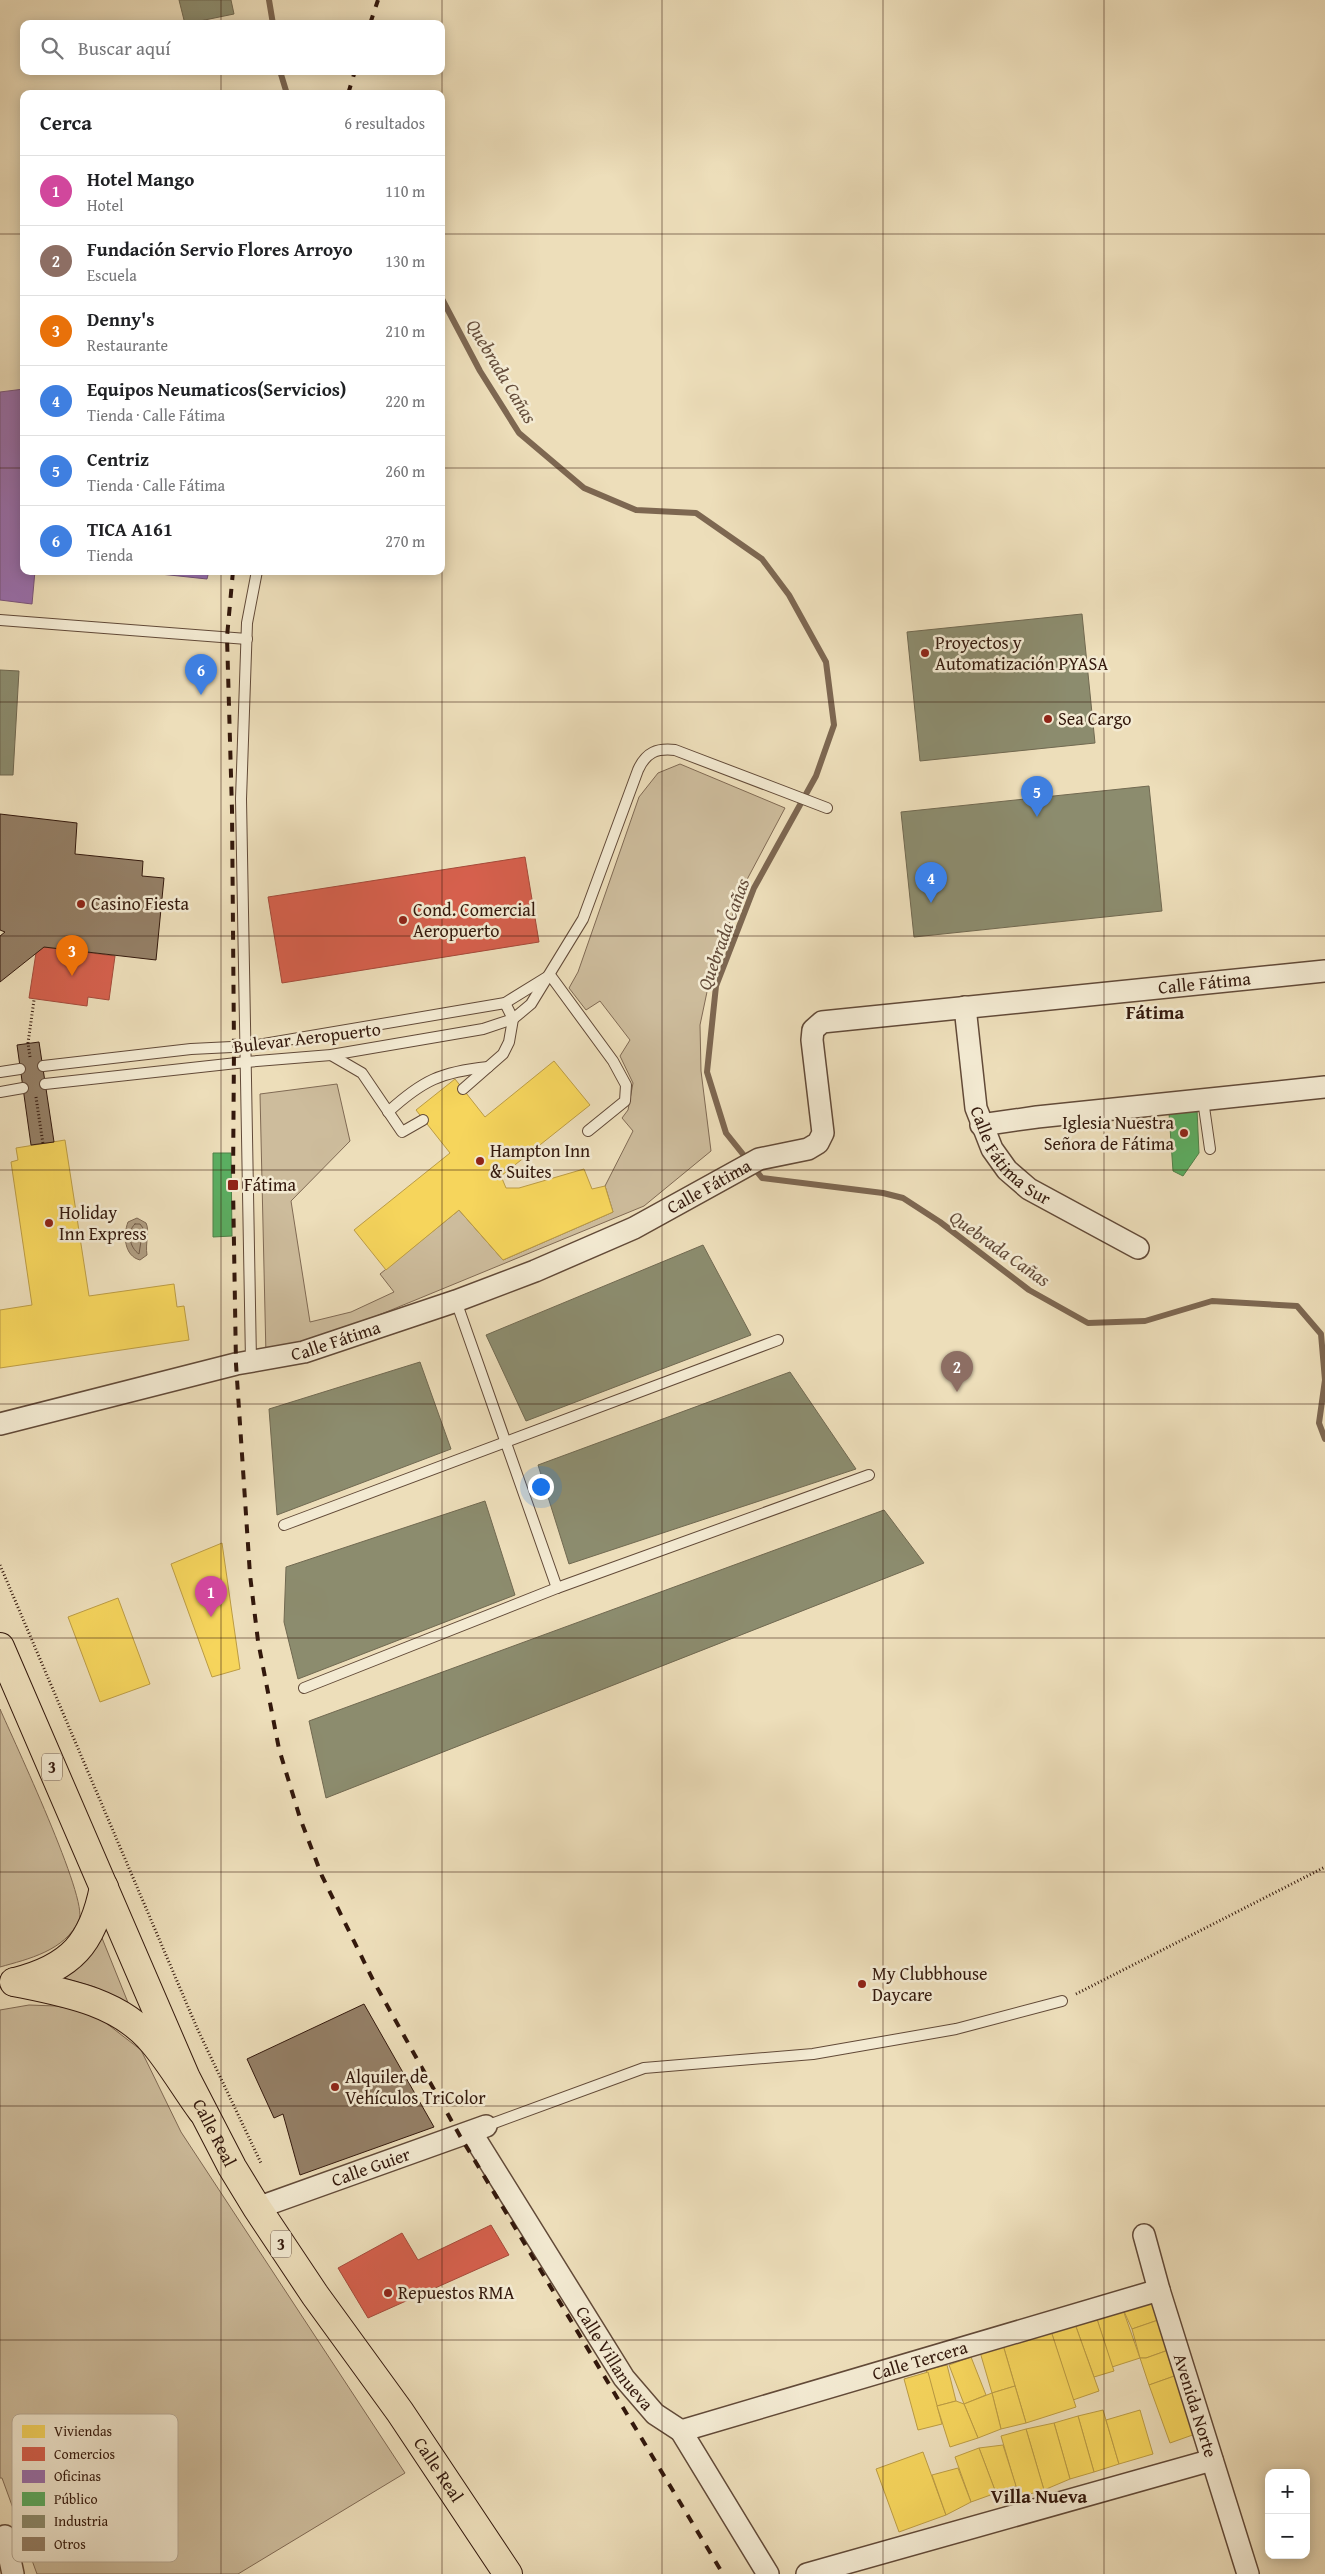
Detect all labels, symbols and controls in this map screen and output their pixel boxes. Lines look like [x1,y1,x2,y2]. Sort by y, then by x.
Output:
search box [20,20,445,75]
icon: search [38,34,66,62]
text: Buscar aquí [78,34,171,62]
text: Cerca [40,107,92,138]
text: 6 resultados [344,111,425,135]
text: Hotel Mango [87,165,194,193]
text: 1 [52,179,60,203]
text: 110 m [385,179,425,203]
text: Hotel [87,193,123,217]
text: Fundación Servio Flores Arroyo [87,235,353,263]
text: 2 [52,249,60,273]
text: 130 m [385,249,425,273]
text: Escuela [87,263,137,287]
text: Denny's [87,305,154,333]
water label: Quebrada Cañas [460,313,544,429]
text: 3 [52,319,60,343]
text: 210 m [385,319,425,343]
text: Restaurante [87,333,168,357]
text: Equipos Neumaticos(Servicios) [87,375,346,403]
text: 4 [52,389,60,413]
text: 220 m [385,389,425,413]
text: Tienda · Calle Fátima [87,403,225,427]
text: Centriz [87,445,149,473]
text: 5 [52,459,60,483]
text: 260 m [385,459,425,483]
text: Tienda · Calle Fátima [87,473,225,497]
text: TICA A161 [87,515,173,543]
text: 6 [52,529,60,553]
text: 270 m [385,529,425,553]
text: Tienda [87,543,133,567]
place label: Proyectos y Automatización PYASA [935,629,1108,677]
marker: Proyectos y Automatización PYASA [919,647,931,659]
pin: 6 [185,654,217,695]
place label: Sea Cargo [1058,705,1132,732]
marker: Sea Cargo [1042,713,1054,725]
pin: 5 [1021,776,1053,817]
pin: 4 [915,862,947,903]
water label: Quebrada Cañas [690,874,756,994]
place label: Casino Fiesta [91,890,190,917]
place label: Cond. Comercial Aeropuerto [413,896,536,944]
marker: Casino Fiesta [75,898,87,910]
marker: Cond. Comercial Aeropuerto [397,914,409,926]
pin: 3 [56,935,88,976]
street label: Calle Fátima [1157,965,1252,1001]
district label: Fátima [1126,998,1185,1026]
street label: Bulevar Aeropuerto [232,1015,382,1060]
street label: Calle Fátima Sur [964,1102,1056,1212]
place label: Iglesia Nuestra Señora de Fátima [1044,1109,1174,1157]
marker: Iglesia Nuestra Señora de Fátima [1178,1127,1190,1139]
place label: Hampton Inn & Suites [490,1137,590,1185]
street label: Calle Fátima [662,1152,756,1220]
marker: Hampton Inn & Suites [474,1155,486,1167]
place label: Fátima [244,1171,296,1198]
marker: Fátima [226,1178,240,1192]
place label: Holiday Inn Express [59,1199,147,1247]
water label: Quebrada Cañas [944,1203,1056,1293]
marker: Holiday Inn Express [43,1217,55,1229]
street label: Calle Fátima [289,1313,384,1367]
pin: 2 [941,1351,973,1392]
your location [528,1474,554,1500]
pin: 1 [195,1576,227,1617]
road number: 3 [42,1754,62,1780]
place label: My Clubbhouse Daycare [872,1960,988,2008]
marker: My Clubbhouse Daycare [856,1978,868,1990]
place label: Alquiler de Vehículos TriColor [345,2063,486,2111]
marker: Alquiler de Vehículos TriColor [329,2081,341,2093]
street label: Calle Real [186,2094,244,2171]
street label: Calle Guier [328,2140,415,2193]
road number: 3 [271,2230,291,2258]
place label: Repuestos RMA [398,2279,515,2306]
marker: Repuestos RMA [382,2287,394,2299]
street label: Calle Villanueva [569,2300,661,2417]
street label: Calle Tercera [869,2333,971,2387]
street label: Avenida Norte [1167,2350,1225,2461]
legend [12,2414,178,2562]
text: Viviendas [54,2421,112,2441]
street label: Calle Real [407,2431,470,2507]
text: Comercios [54,2444,115,2464]
text: Oficinas [54,2466,101,2486]
map controls [1265,2469,1310,2559]
button: + [1265,2469,1310,2514]
district label: Villa Nueva [991,2482,1087,2510]
text: Público [54,2489,98,2509]
text: Industria [54,2511,108,2531]
button: − [1265,2514,1310,2559]
text: Otros [54,2534,86,2554]

